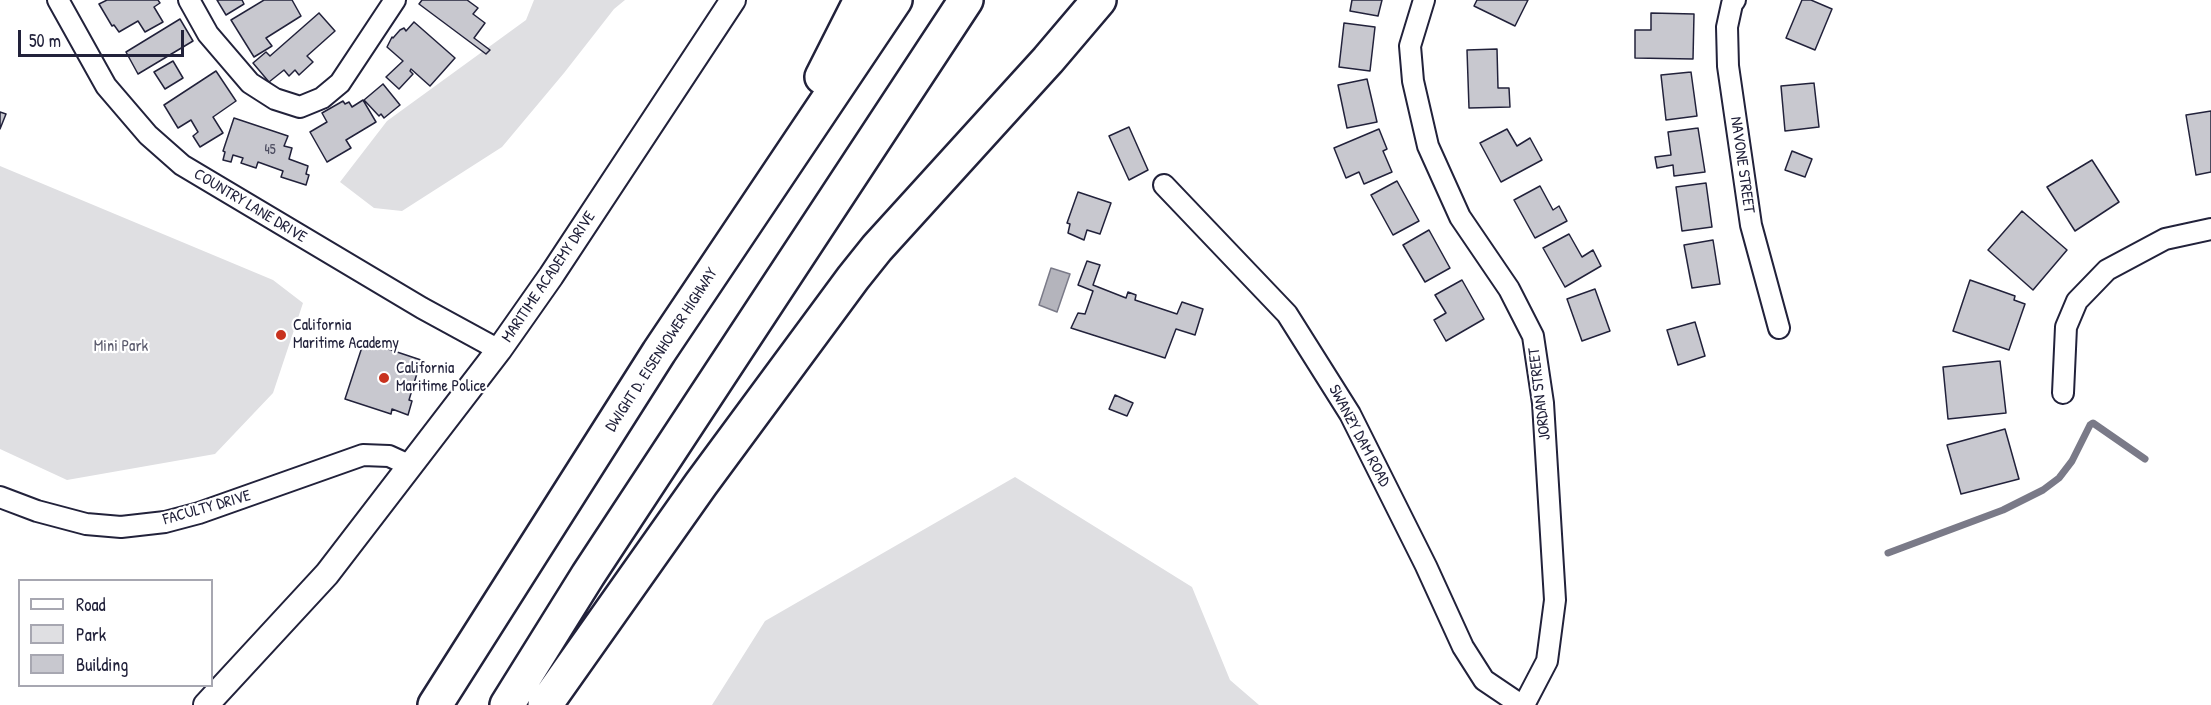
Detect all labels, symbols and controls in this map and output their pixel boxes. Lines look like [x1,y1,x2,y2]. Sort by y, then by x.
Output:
scale bar [21,18,188,56]
text: 50 m [29,28,61,53]
street label: NAVONE STREET [1726,116,1758,214]
house number: 45 [264,142,276,158]
street label: COUNTRY LANE DRIVE [190,165,310,247]
street label: MARITIME ACADEMY DRIVE [498,208,600,346]
street label: DWIGHT D. EISENHOWER HIGHWAY [602,265,722,435]
place label: California Maritime Academy [293,316,399,354]
marker: California Maritime Academy [274,328,288,342]
park label: Mini Park [94,337,148,357]
street label: JORDAN STREET [1525,346,1555,442]
place label: California Maritime Police [396,359,486,397]
marker: California Maritime Police [377,371,391,385]
street label: SWANZY DAM ROAD [1324,382,1394,490]
street label: FACULTY DRIVE [161,486,253,530]
legend [18,579,213,687]
text: Road [76,592,106,617]
text: Park [76,622,106,647]
text: Building [76,652,128,677]

